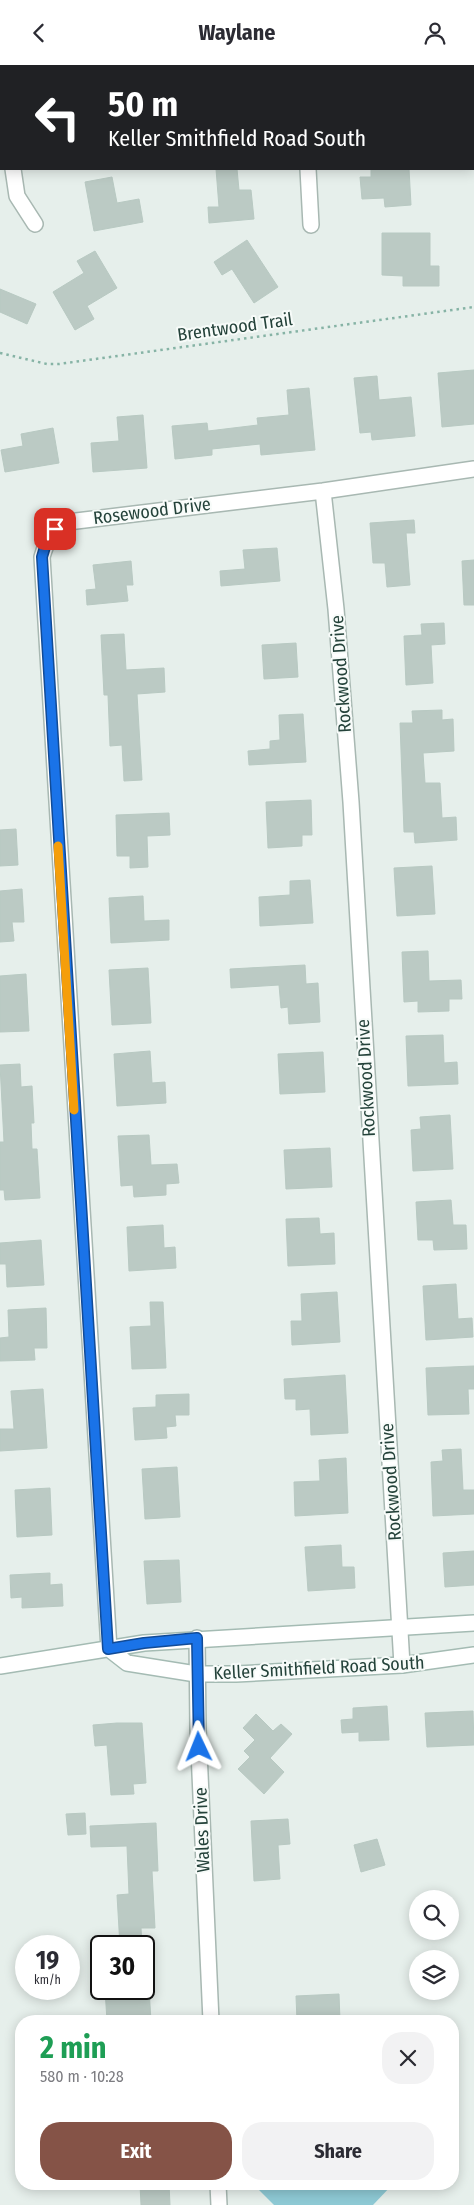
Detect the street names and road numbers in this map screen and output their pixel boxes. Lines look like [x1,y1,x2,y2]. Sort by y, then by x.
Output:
street label: Brentwood Trail [176,308,294,346]
street label: Rosewood Drive [92,493,212,529]
street label: Rockwood Drive [326,614,356,734]
street label: Rockwood Drive [352,1018,380,1137]
street label: Rockwood Drive [376,1422,406,1542]
street label: Keller Smithfield Road South [213,1651,425,1685]
street label: Wales Drive [190,1787,214,1873]

